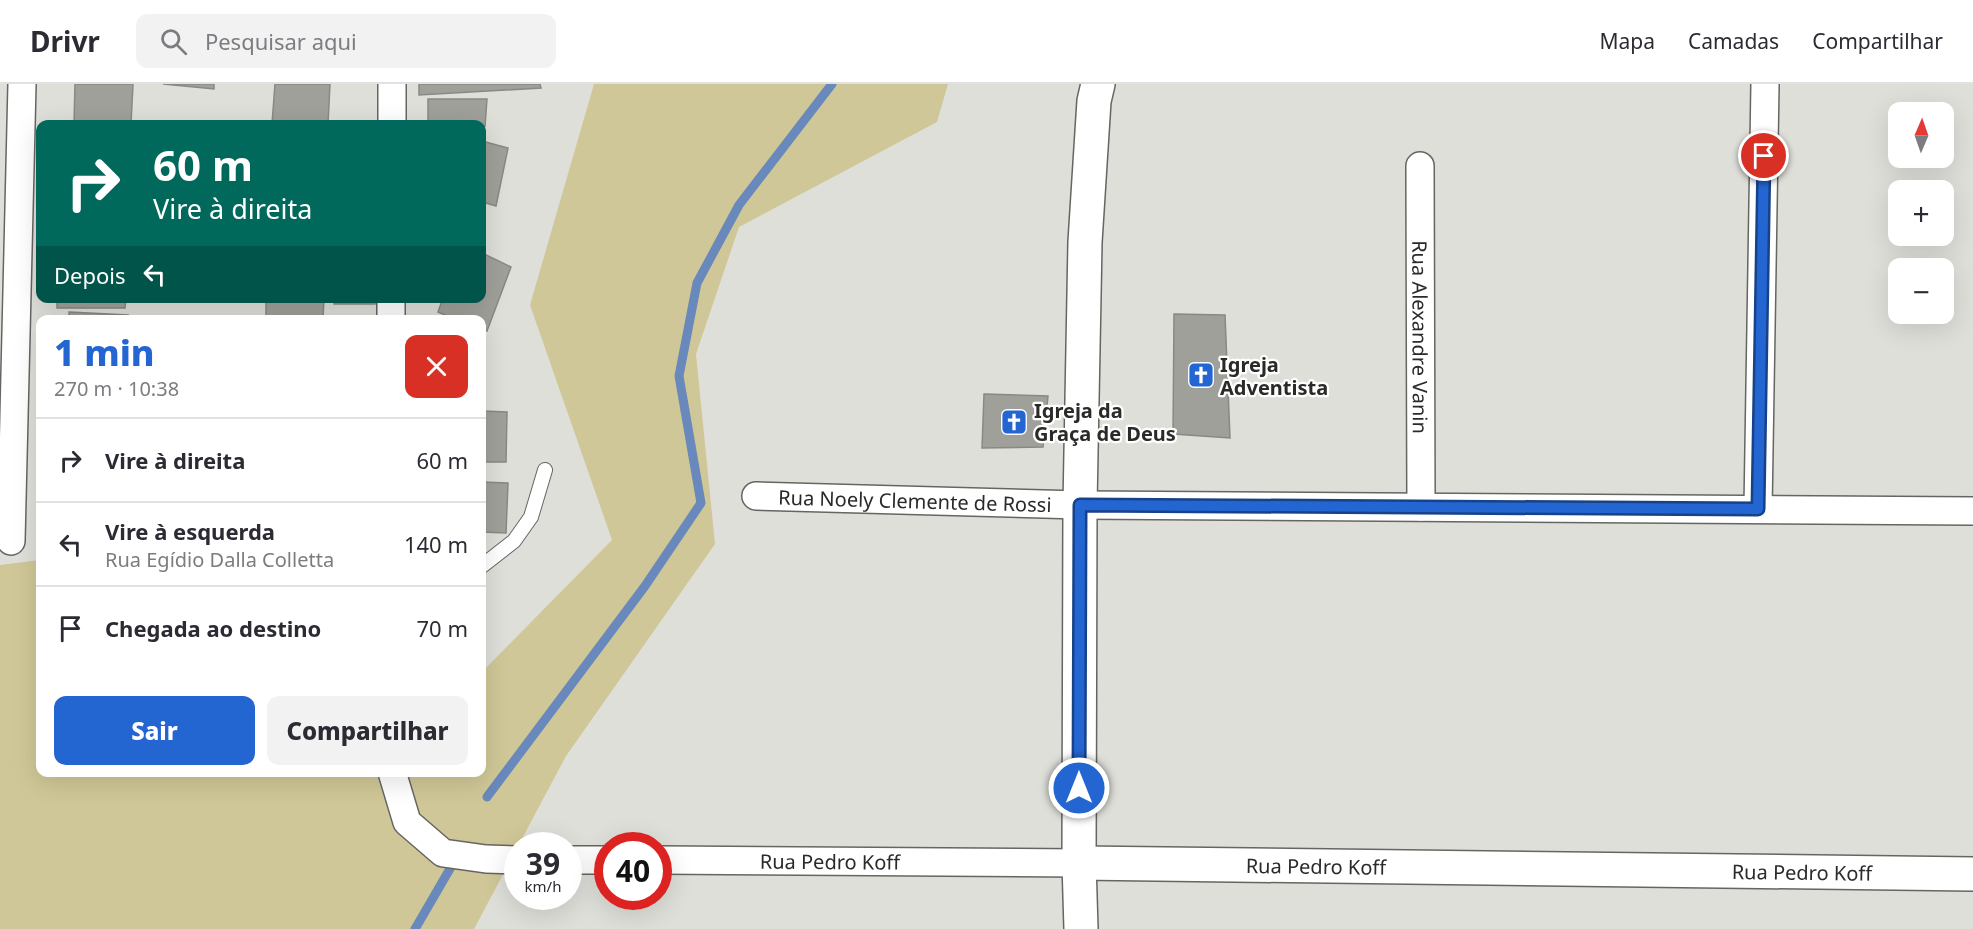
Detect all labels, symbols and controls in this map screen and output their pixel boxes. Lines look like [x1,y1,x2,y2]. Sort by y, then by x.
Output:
search box [136,14,556,68]
text: Drivr [30,22,100,60]
icon: search [157,25,190,58]
text: Pesquisar aqui [205,26,357,56]
text: Mapa [1599,27,1655,55]
text: Camadas [1688,27,1779,55]
text: Compartilhar [1812,27,1943,55]
north arrow [1888,102,1954,168]
map controls [1888,102,1954,324]
pin [1738,130,1789,181]
text: 60 m [153,136,253,193]
icon: arrive [1747,139,1780,172]
icon: right [54,144,132,222]
button: + [1888,180,1954,246]
text: Vire à direita [153,190,312,227]
street label: Rua Alexandre Vanin [1407,240,1434,434]
icon: left [138,258,171,291]
button: − [1888,258,1954,324]
text: Depois [54,260,126,290]
text: 1 min [54,328,155,377]
button: close [405,335,468,398]
place label: Igreja Adventista [1220,351,1328,401]
church icon: Igreja Adventista [1186,360,1216,390]
text: 270 m · 10:38 [54,375,179,402]
place label: Igreja da Graça de Deus [1034,397,1176,447]
church icon: Igreja da Graça de Deus [999,407,1029,437]
icon: right [54,444,87,477]
text: Vire à direita [105,445,245,475]
text: 60 m [417,445,468,475]
street label: Rua Noely Clemente de Rossi [778,483,1052,518]
text: Vire à esquerda [105,516,275,546]
icon: left [54,528,87,561]
text: 140 m [404,529,468,559]
text: Rua Egídio Dalla Colletta [105,546,334,573]
icon: arrive [54,612,87,645]
text: Chegada ao destino [105,613,321,643]
text: 70 m [417,613,468,643]
button: Sair [54,696,255,765]
button: Compartilhar [267,696,468,765]
position arrow [1047,756,1111,820]
speed limit sign: 40 [594,832,672,910]
text: 39 [526,843,560,884]
street label: Rua Pedro Koff [760,847,902,875]
street label: Rua Pedro Koff [1246,852,1388,880]
street label: Rua Pedro Koff [1732,858,1874,886]
text: km/h [525,876,561,896]

